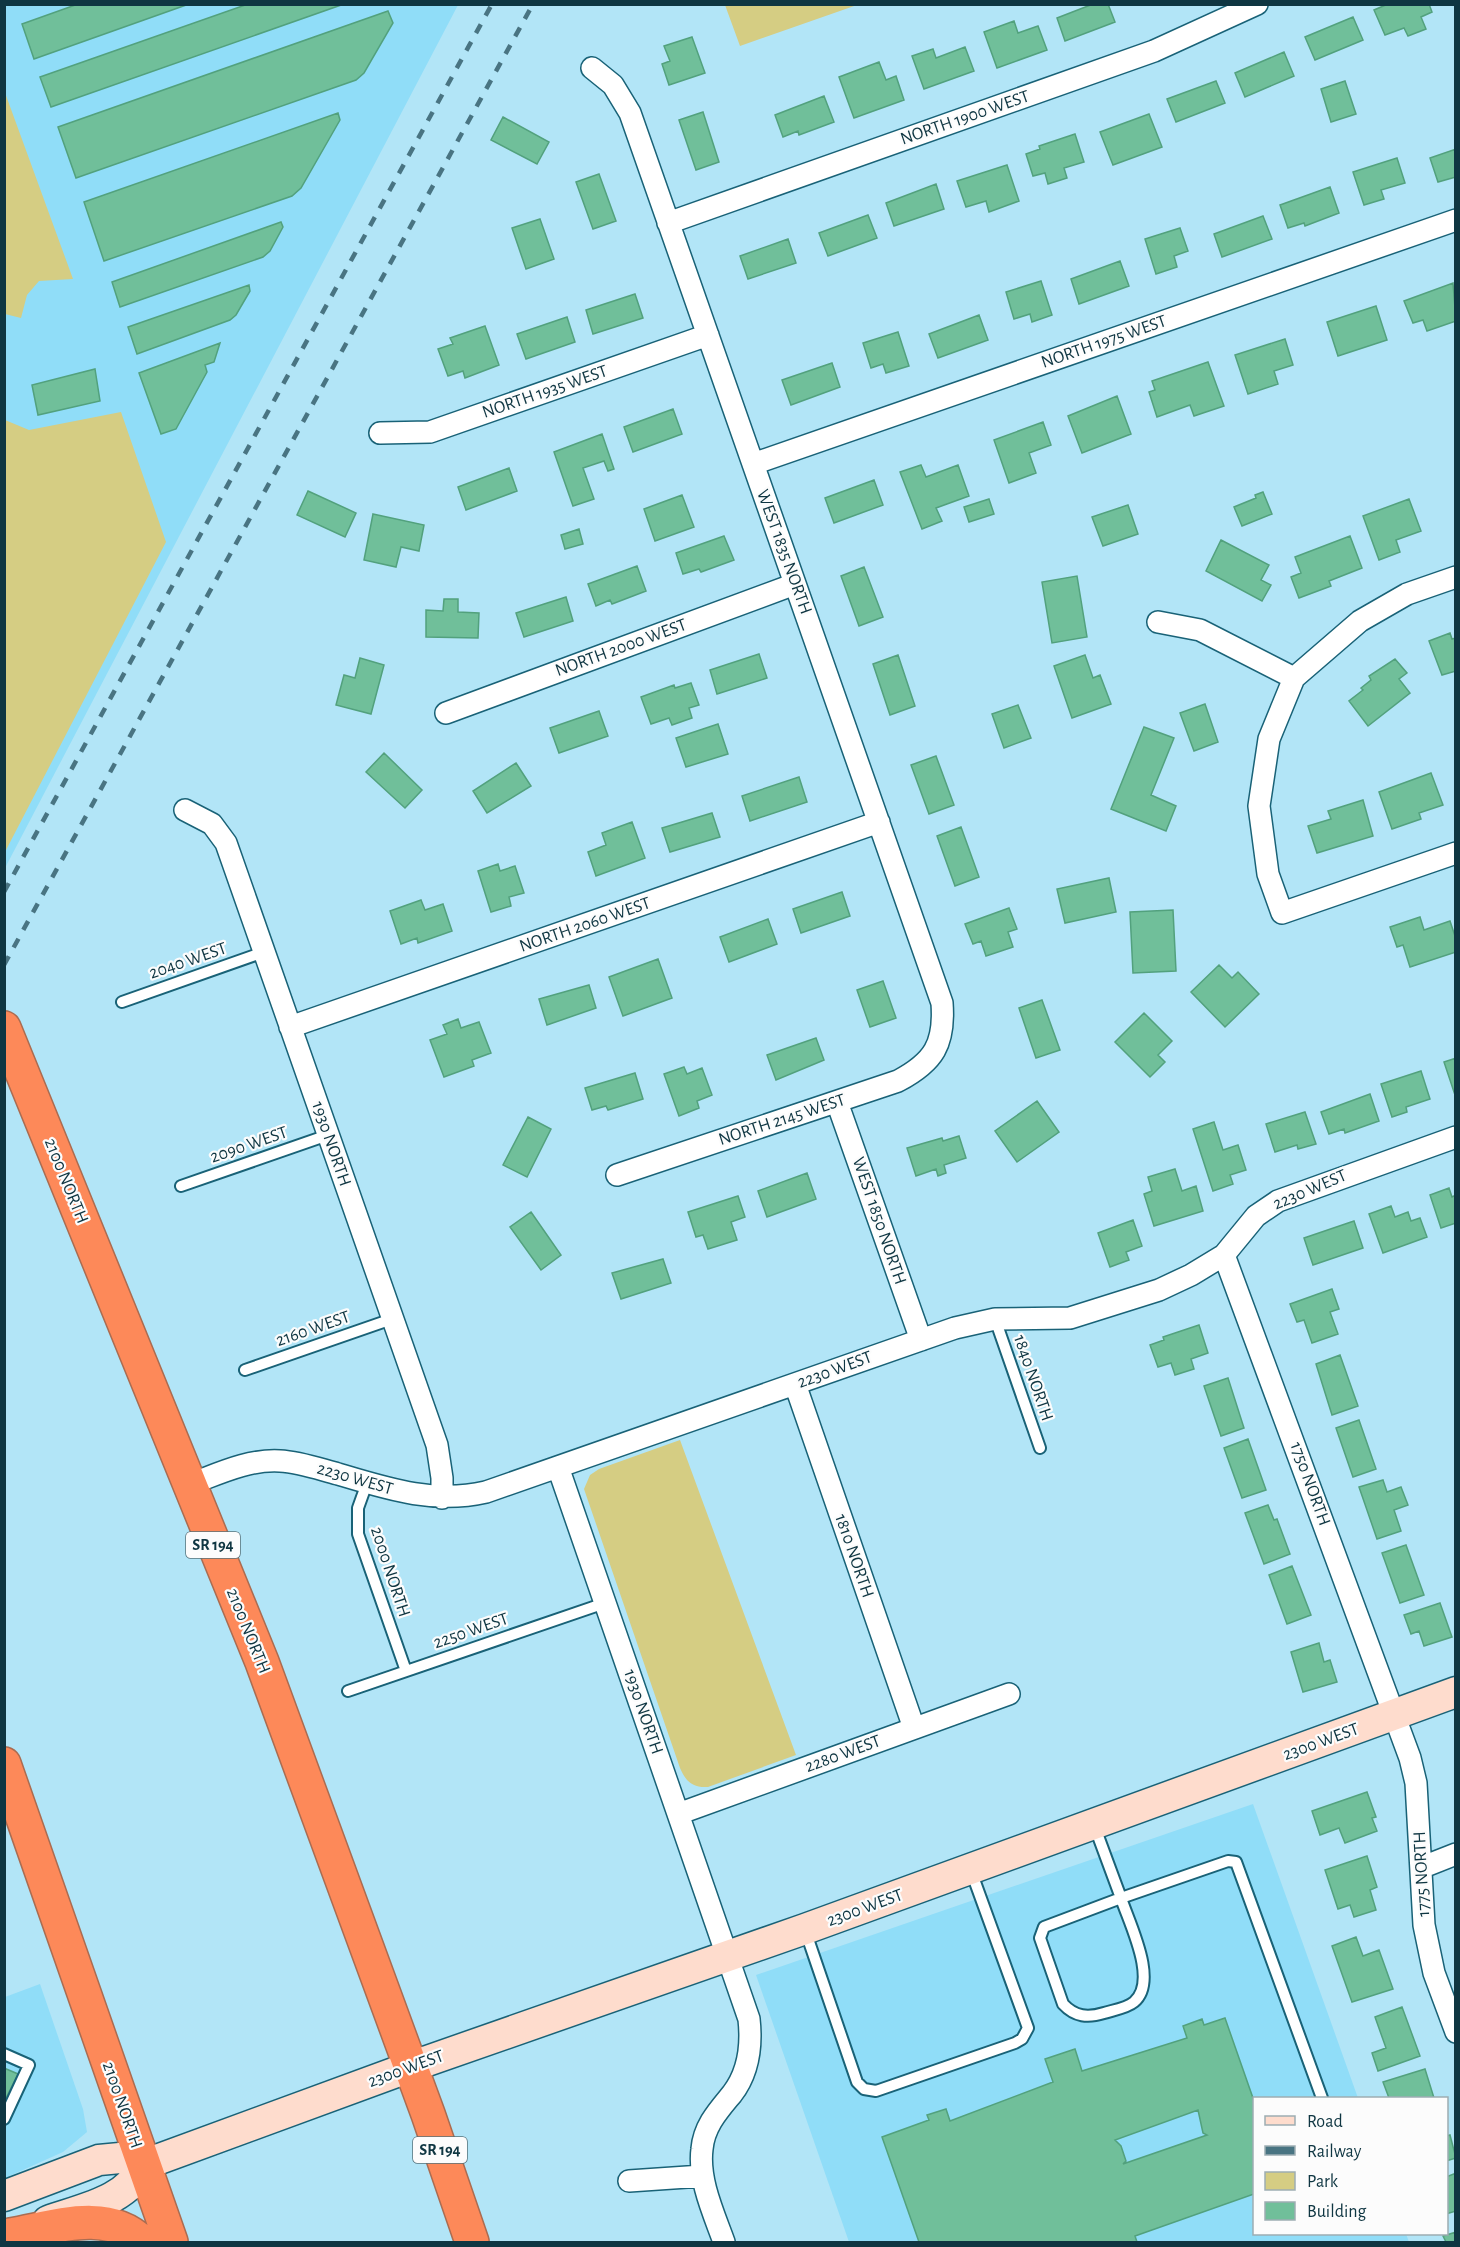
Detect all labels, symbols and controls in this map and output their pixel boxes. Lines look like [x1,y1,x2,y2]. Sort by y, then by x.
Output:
street label: NORTH 1900 WEST [898,87,1032,149]
street label: NORTH 1975 WEST [1039,312,1169,372]
street label: NORTH 1935 WEST [480,362,610,422]
street label: WEST 1835 NORTH [753,487,815,617]
street label: NORTH 2000 WEST [553,616,689,680]
street label: NORTH 2060 WEST [517,894,653,956]
street label: 2040 WEST [147,939,229,983]
street label: NORTH 2145 WEST [716,1091,848,1149]
street label: 1930 NORTH [308,1099,354,1189]
street label: 2090 WEST [208,1123,290,1167]
street label: 2100 NORTH [41,1136,91,1226]
street label: WEST 1850 NORTH [849,1155,909,1287]
street label: 2230 WEST [1271,1166,1350,1214]
street label: 2160 WEST [274,1308,353,1350]
street label: 1840 NORTH [1010,1333,1056,1423]
street label: 2230 WEST [795,1348,875,1392]
street label: 1750 NORTH [1287,1440,1333,1528]
street label: 2230 WEST [315,1460,395,1498]
street label: 1810 NORTH [831,1512,877,1600]
street label: 2000 NORTH [367,1525,413,1619]
road number: SR 194 [186,1532,240,1558]
street label: 2100 NORTH [223,1586,273,1676]
street label: 2250 WEST [431,1610,511,1652]
street label: 1930 NORTH [620,1667,666,1757]
street label: 2300 WEST [1281,1720,1362,1764]
street label: 2280 WEST [803,1732,883,1776]
street label: 1775 NORTH [1411,1831,1433,1917]
street label: 2300 WEST [825,1886,906,1930]
street label: 2300 WEST [366,2047,447,2091]
street label: 2100 NORTH [99,2059,145,2151]
legend [1253,2097,1448,2235]
text: Road [1307,2113,1343,2131]
road number: SR 194 [413,2137,467,2163]
text: Railway [1307,2143,1362,2161]
text: Park [1307,2173,1339,2191]
text: Building [1307,2203,1367,2221]

